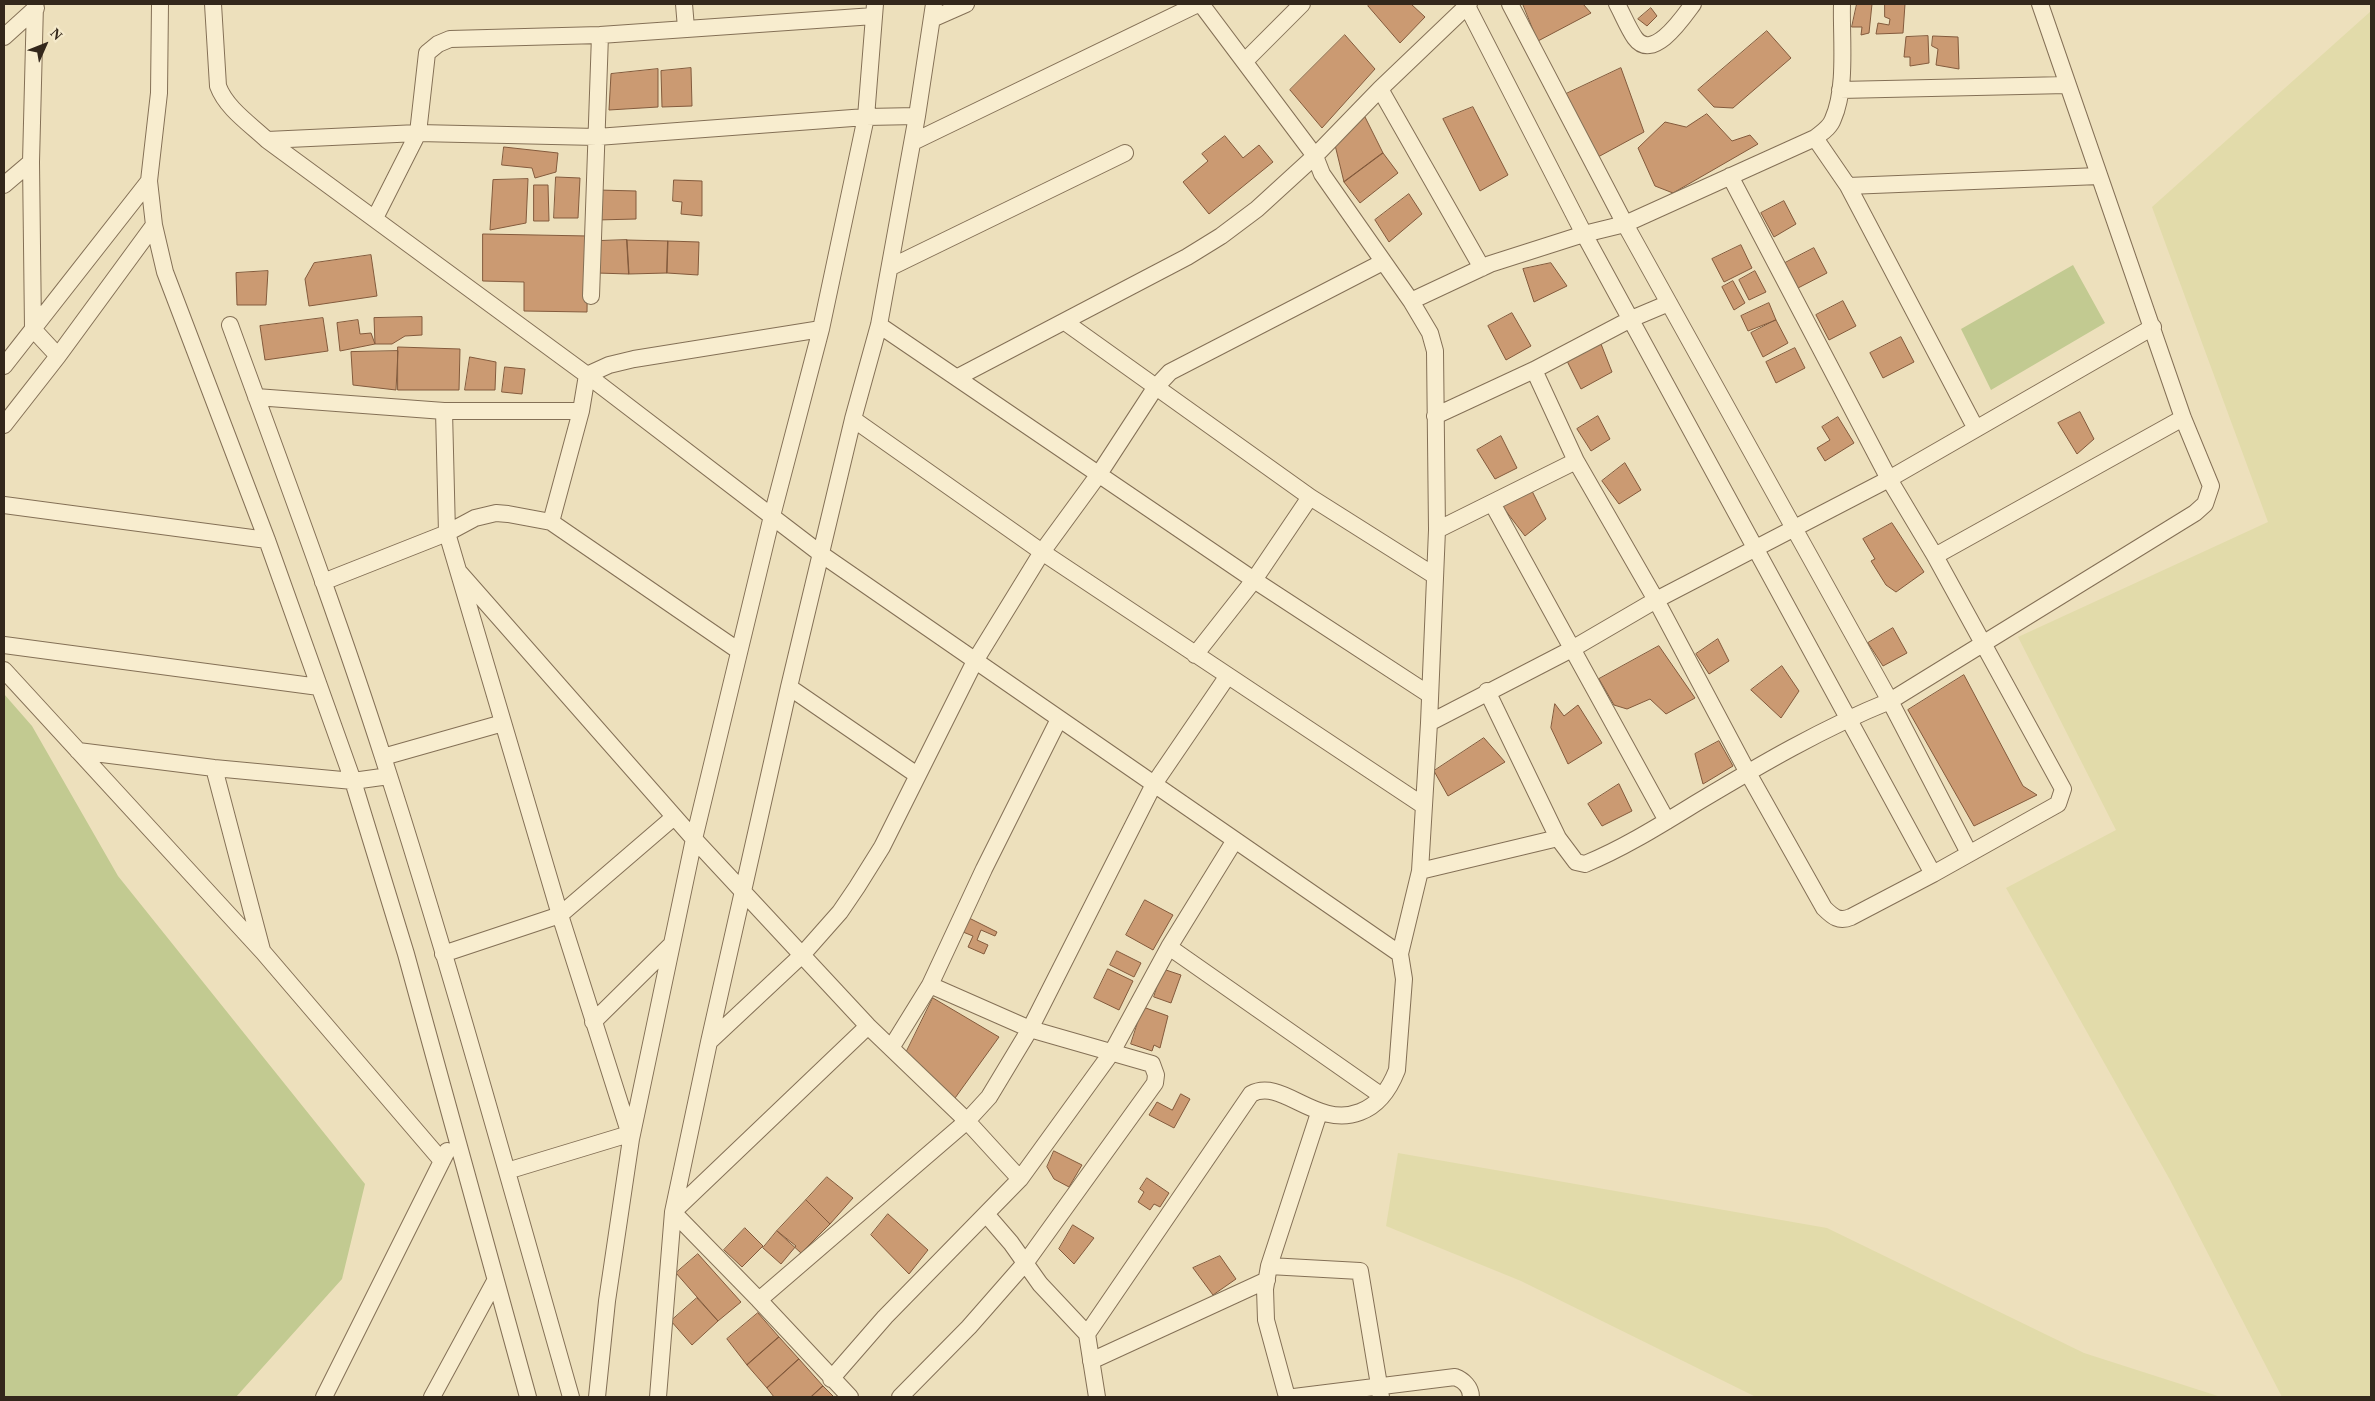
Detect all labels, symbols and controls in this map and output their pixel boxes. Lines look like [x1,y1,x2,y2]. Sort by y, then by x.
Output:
north arrow [20,20,70,70]
text: N [47,25,65,43]

